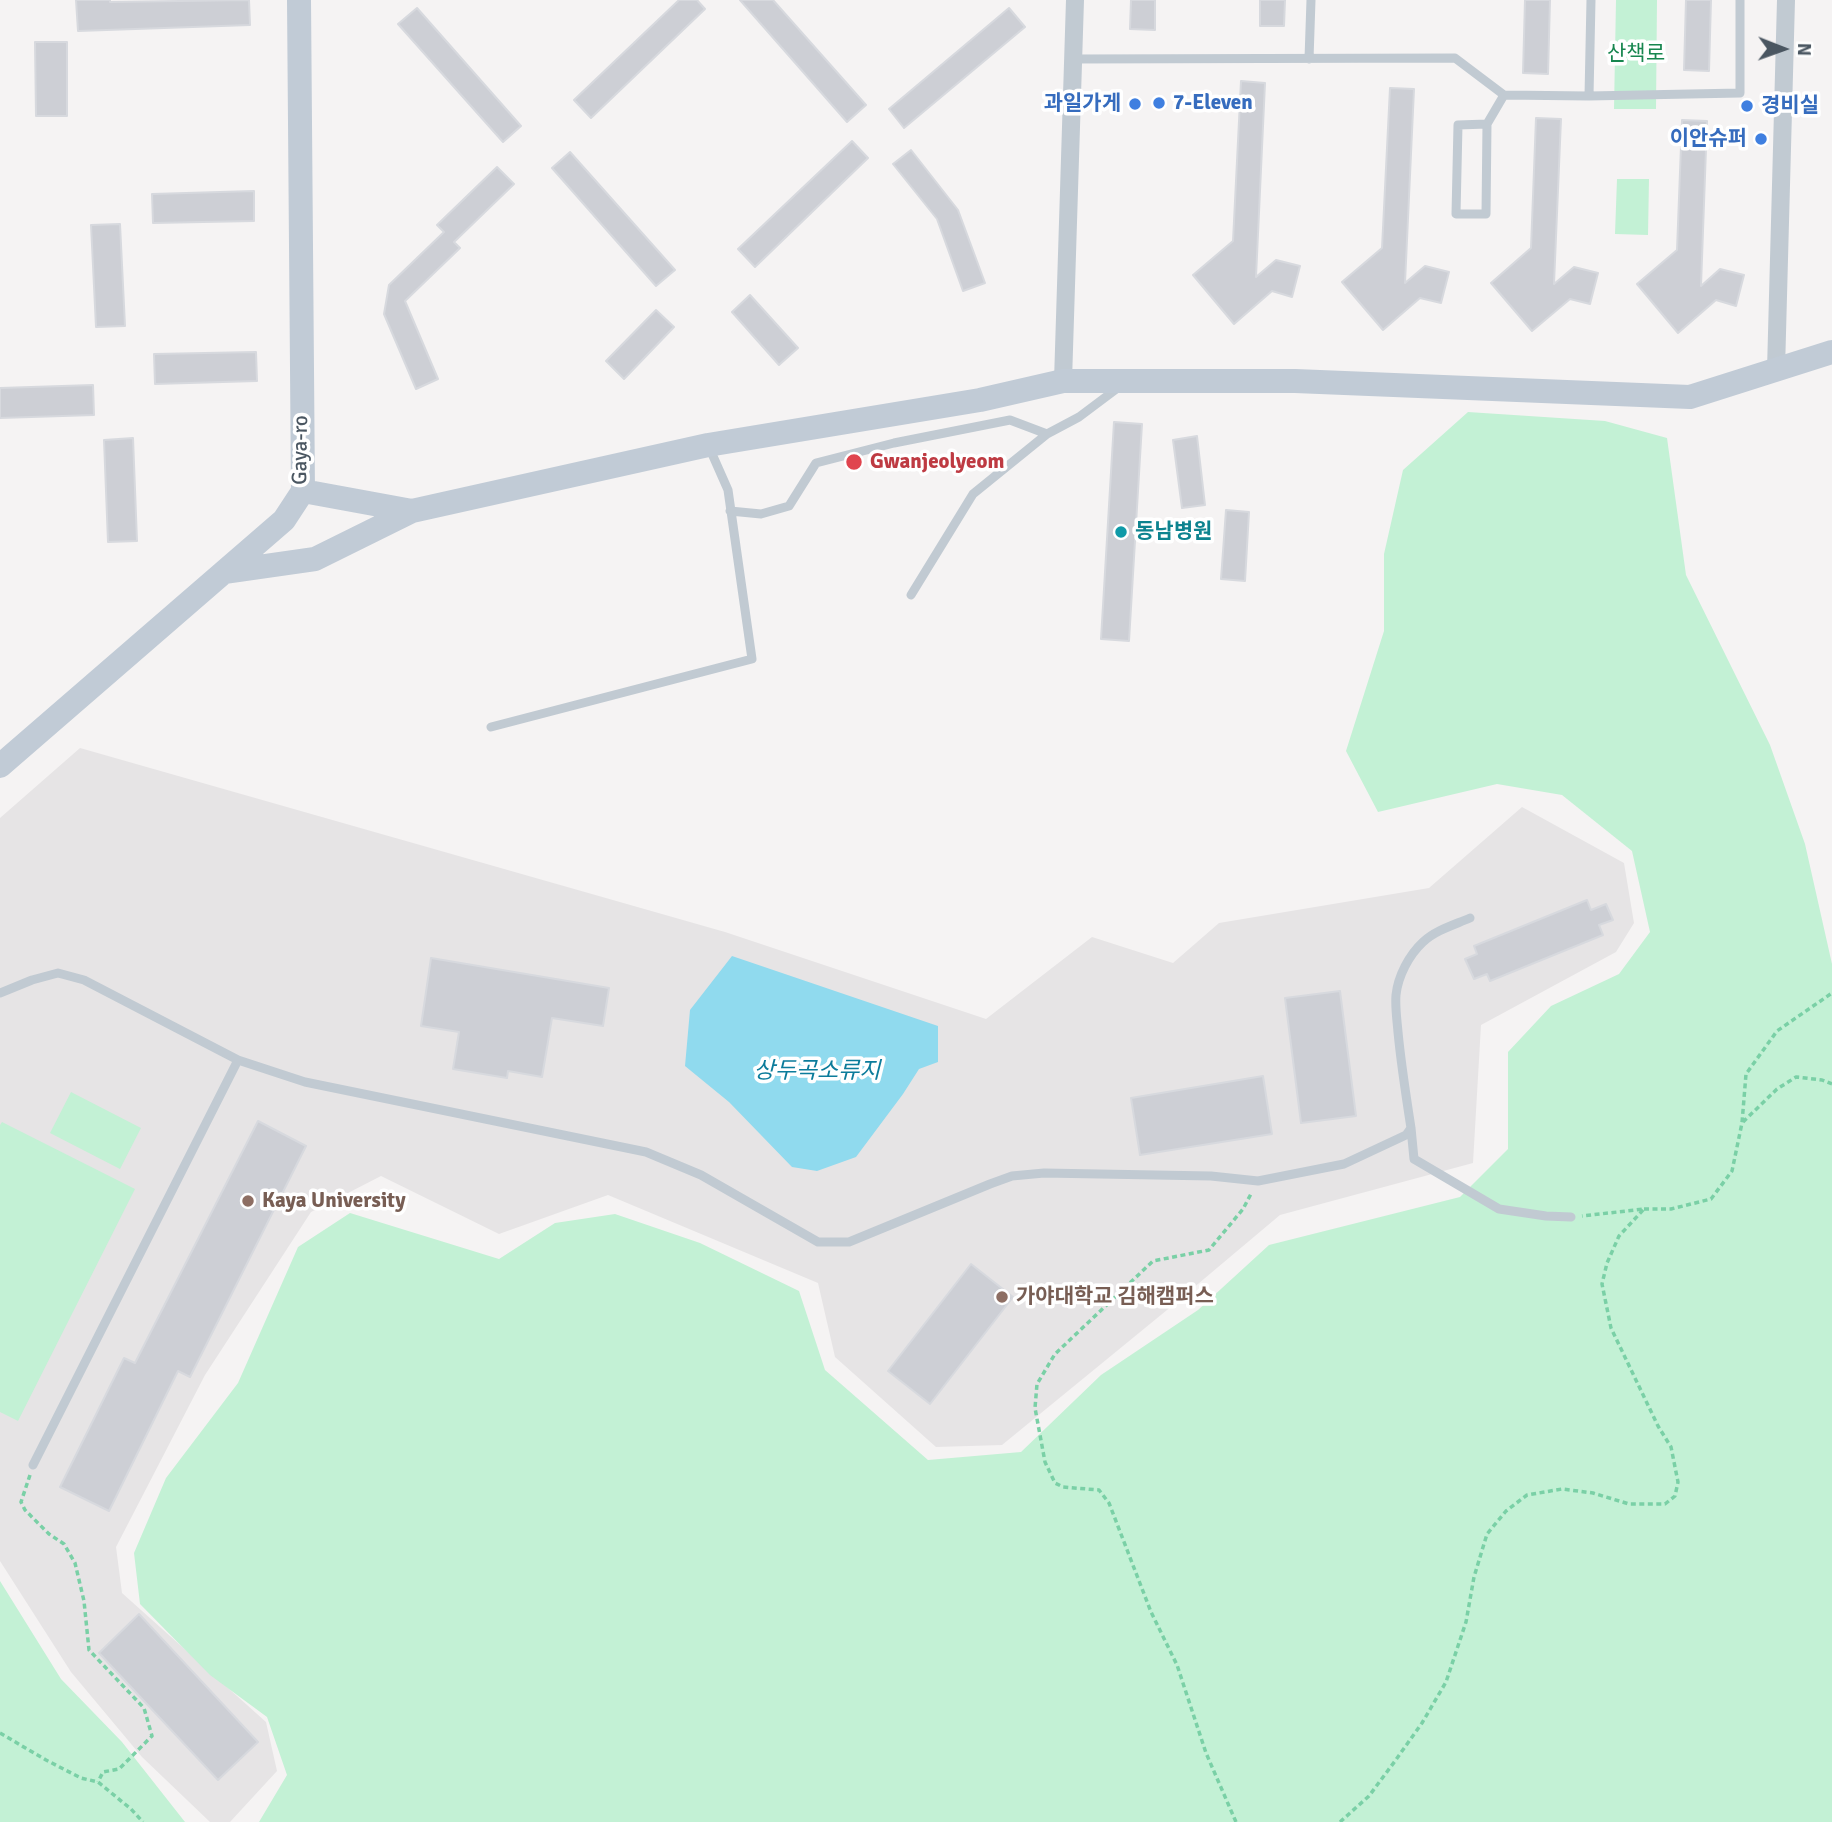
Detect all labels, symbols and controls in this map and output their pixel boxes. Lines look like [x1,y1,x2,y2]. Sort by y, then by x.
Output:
north arrow [1748,14,1818,84]
park label: 산책로 [1607,41,1665,67]
text: N [1792,43,1816,56]
place label: 7-Eleven [1173,90,1253,116]
place label: 과일가게 [1044,91,1121,117]
place label: 경비실 [1761,93,1819,119]
marker: 7-Eleven [1151,95,1167,111]
marker: 과일가게 [1127,96,1143,112]
marker: 경비실 [1739,98,1755,114]
place label: 이안슈퍼 [1670,126,1747,152]
marker: 이안슈퍼 [1753,131,1769,147]
street label: Gaya-ro [288,415,314,485]
place label: Gwanjeolyeom [870,449,1004,475]
marker: Gwanjeolyeom [844,452,864,472]
place label: 동남병원 [1135,519,1212,545]
marker: 동남병원 [1113,524,1129,540]
water label: 상두곡소류지 [754,1058,880,1086]
place label: Kaya University [262,1188,406,1214]
marker: Kaya University [240,1193,256,1209]
place label: 가야대학교 김해캠퍼스 [1016,1284,1214,1310]
marker: 가야대학교 김해캠퍼스 [994,1289,1010,1305]

